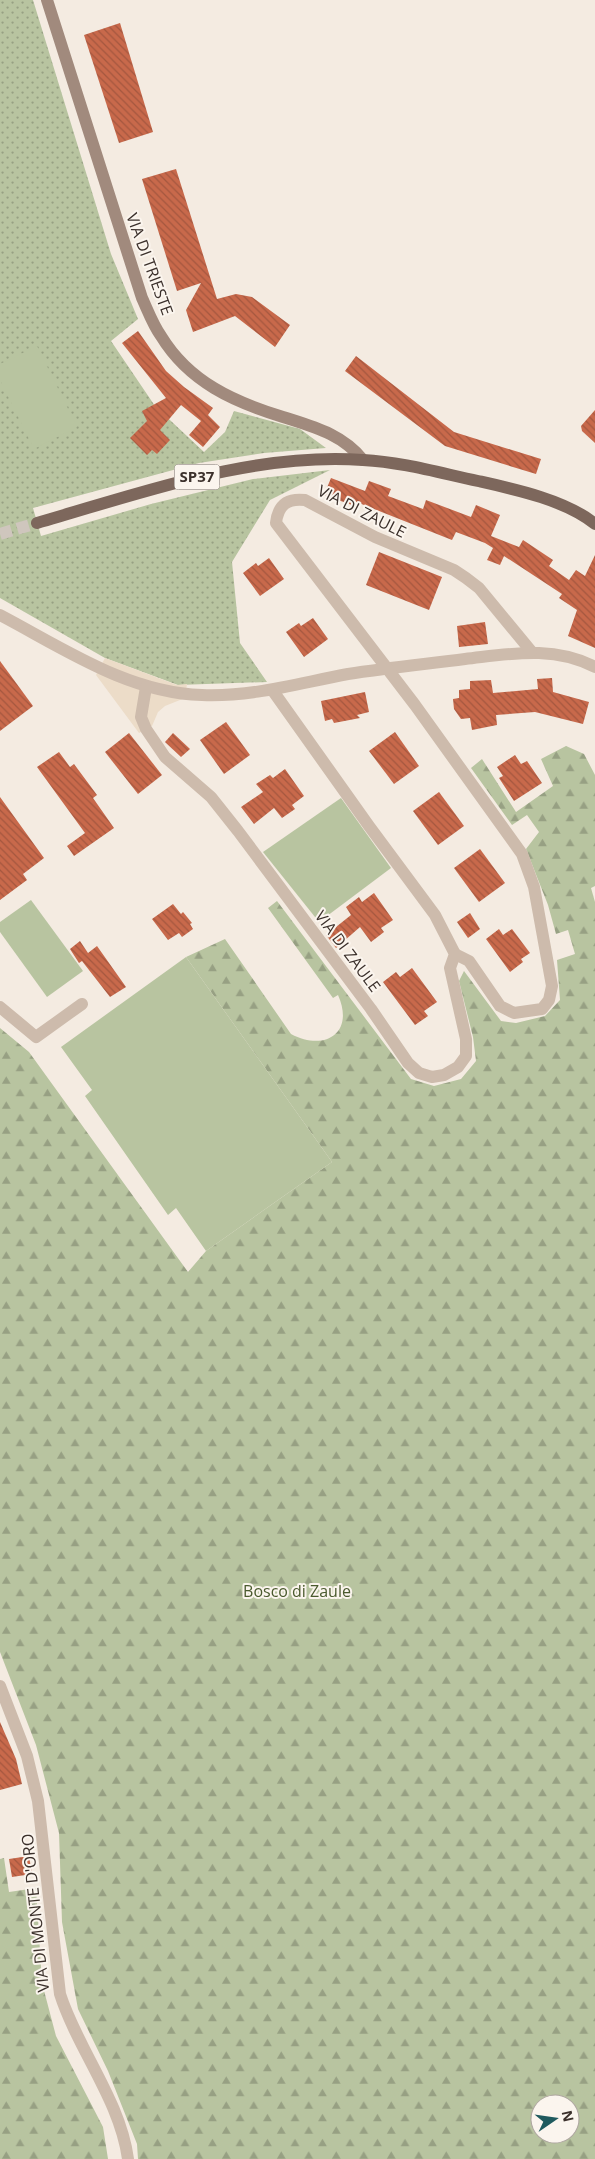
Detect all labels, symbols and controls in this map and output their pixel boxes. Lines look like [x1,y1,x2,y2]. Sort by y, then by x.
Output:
street label: VIA DI TRIESTE [121,210,179,318]
road number: SP37 [174,464,220,490]
street label: VIA DI ZAULE [314,479,410,543]
street label: VIA DI ZAULE [310,906,386,996]
park label: Bosco di Zaule [243,1580,351,1602]
street label: VIA DI MONTE D'ORO [16,1833,54,1993]
north arrow [530,2094,580,2144]
text: N [558,2108,579,2124]

